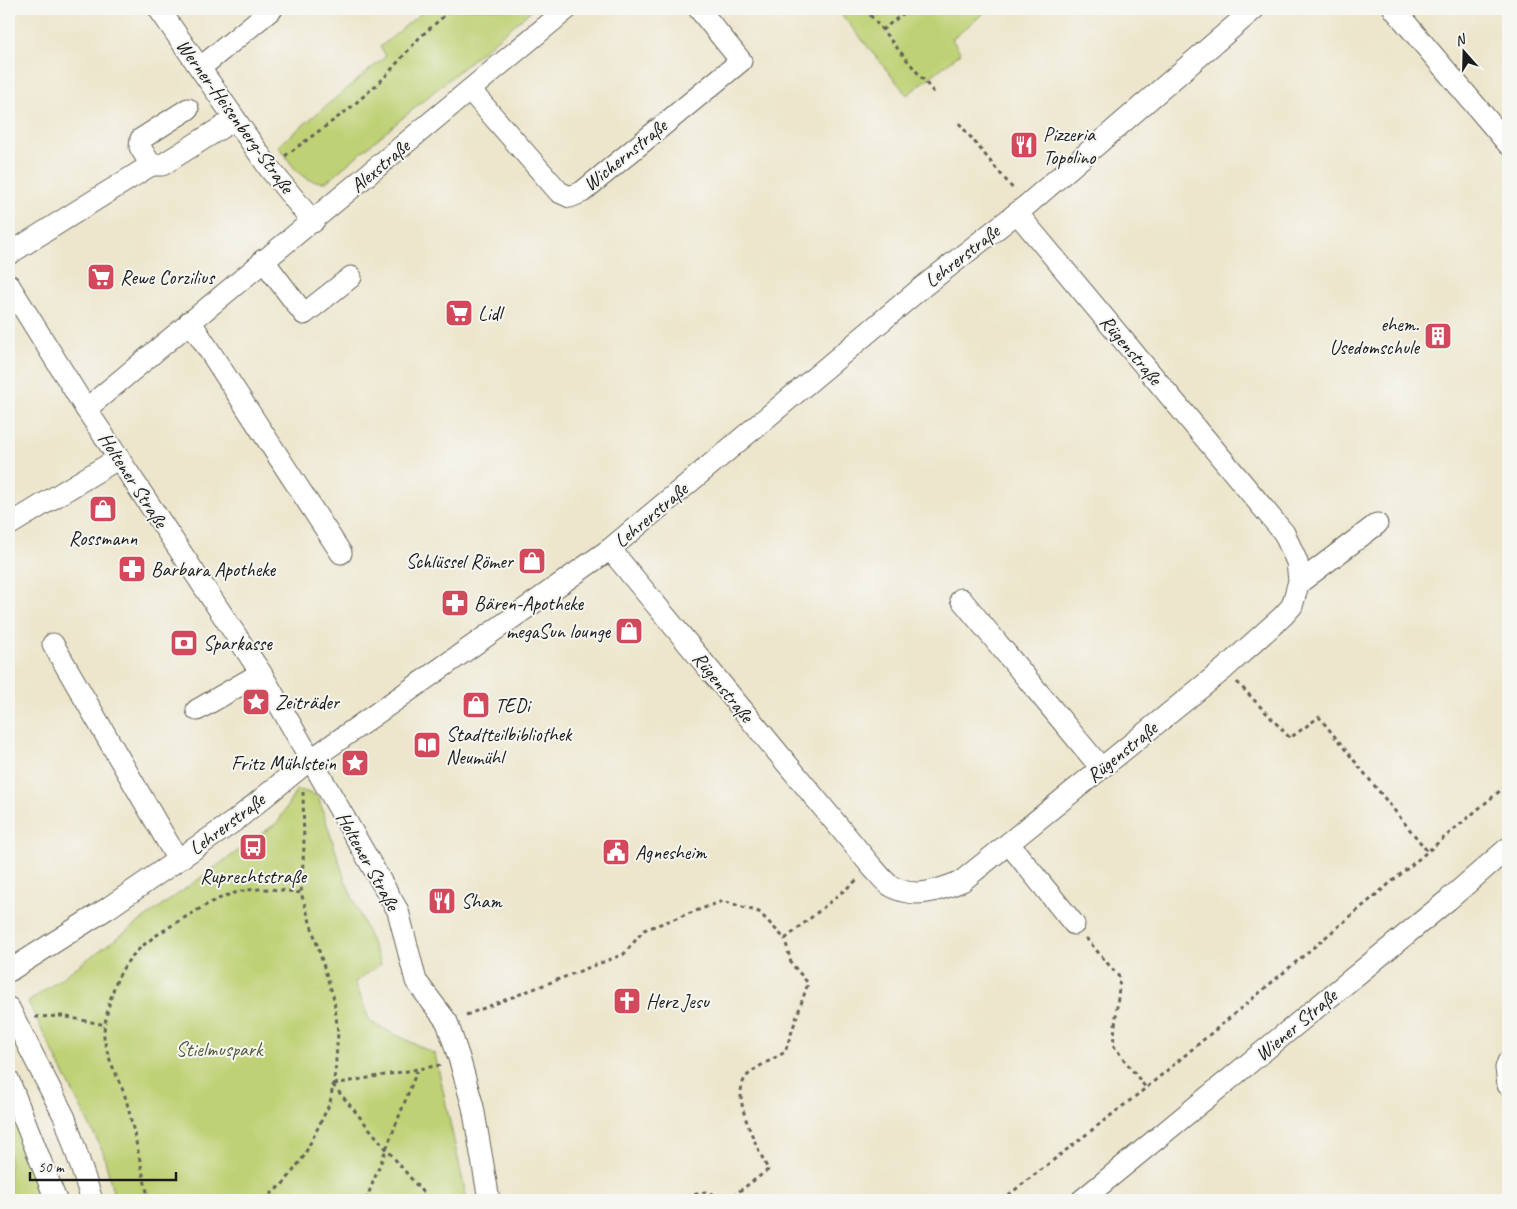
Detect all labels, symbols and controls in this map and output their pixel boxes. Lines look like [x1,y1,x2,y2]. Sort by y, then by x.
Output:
north arrow [1440,28,1490,78]
text: N [1453,30,1469,50]
street label: Werner-Heisenberg-Straße [171,34,300,199]
street label: Wichernstraße [578,113,673,196]
place label: Pizzeria Topolino [1043,122,1096,170]
restaurant icon: Pizzeria Topolino [1009,130,1039,160]
street label: Alexstraße [345,133,416,198]
street label: Lehrerstraße [919,218,1006,293]
supermarket icon: Rewe Corzilius [86,262,116,292]
place label: Rewe Corzilius [120,265,216,290]
supermarket icon: Lidl [444,298,474,328]
place label: Lidl [478,301,505,326]
street label: Rügenstraße [1094,310,1168,391]
place label: ehem. Usedomschule [1330,312,1420,360]
building icon: ehem. Usedomschule [1423,321,1453,351]
street label: Holtener Straße [93,427,174,534]
street label: Lehrerstraße [609,476,694,553]
shop icon: Rossmann [88,494,118,524]
place label: Rossmann [69,526,138,551]
shop icon: Schlüssel Römer [517,546,547,576]
place label: Schlüssel Römer [406,549,515,574]
pharmacy icon: Barbara Apotheke [117,554,147,584]
place label: Barbara Apotheke [151,557,276,582]
pharmacy icon: Bären-Apotheke [440,588,470,618]
place label: Bären-Apotheke [474,591,585,616]
shop icon: megaSun lounge [614,616,644,646]
place label: megaSun lounge [506,619,611,644]
bank icon: Sparkasse [169,628,199,658]
place label: Sparkasse [203,631,273,656]
street label: Rügenstraße [687,647,760,729]
place icon: Zeiträder [241,687,271,717]
place label: Zeiträder [275,690,341,715]
shop icon: TEDi [461,690,491,720]
place label: TEDi [495,693,532,718]
street label: Rügenstraße [1082,715,1164,788]
place label: Stadtteilbibliothek Neumühl [446,722,573,770]
library icon: Stadtteilbibliothek Neumühl [412,730,442,760]
place icon: Fritz Mühlstein [340,748,370,778]
place label: Fritz Mühlstein [231,751,337,776]
street label: Lehrerstraße [184,786,271,861]
street label: Holtener Straße [331,807,406,916]
bus stop icon: Ruprechtstraße [238,832,268,862]
public building icon: Agnesheim [601,837,631,867]
place label: Agnesheim [635,840,708,865]
place label: Ruprechtstraße [200,864,307,889]
restaurant icon: Sham [427,886,457,916]
place label: Sham [461,889,503,914]
street label: Wiener Straße [1250,983,1343,1067]
church icon: Herz Jesu [612,986,642,1016]
place label: Herz Jesu [646,989,711,1014]
park label: Stielmuspark [176,1037,264,1062]
scale bar [30,1149,176,1181]
text: 50 m [38,1158,65,1177]

